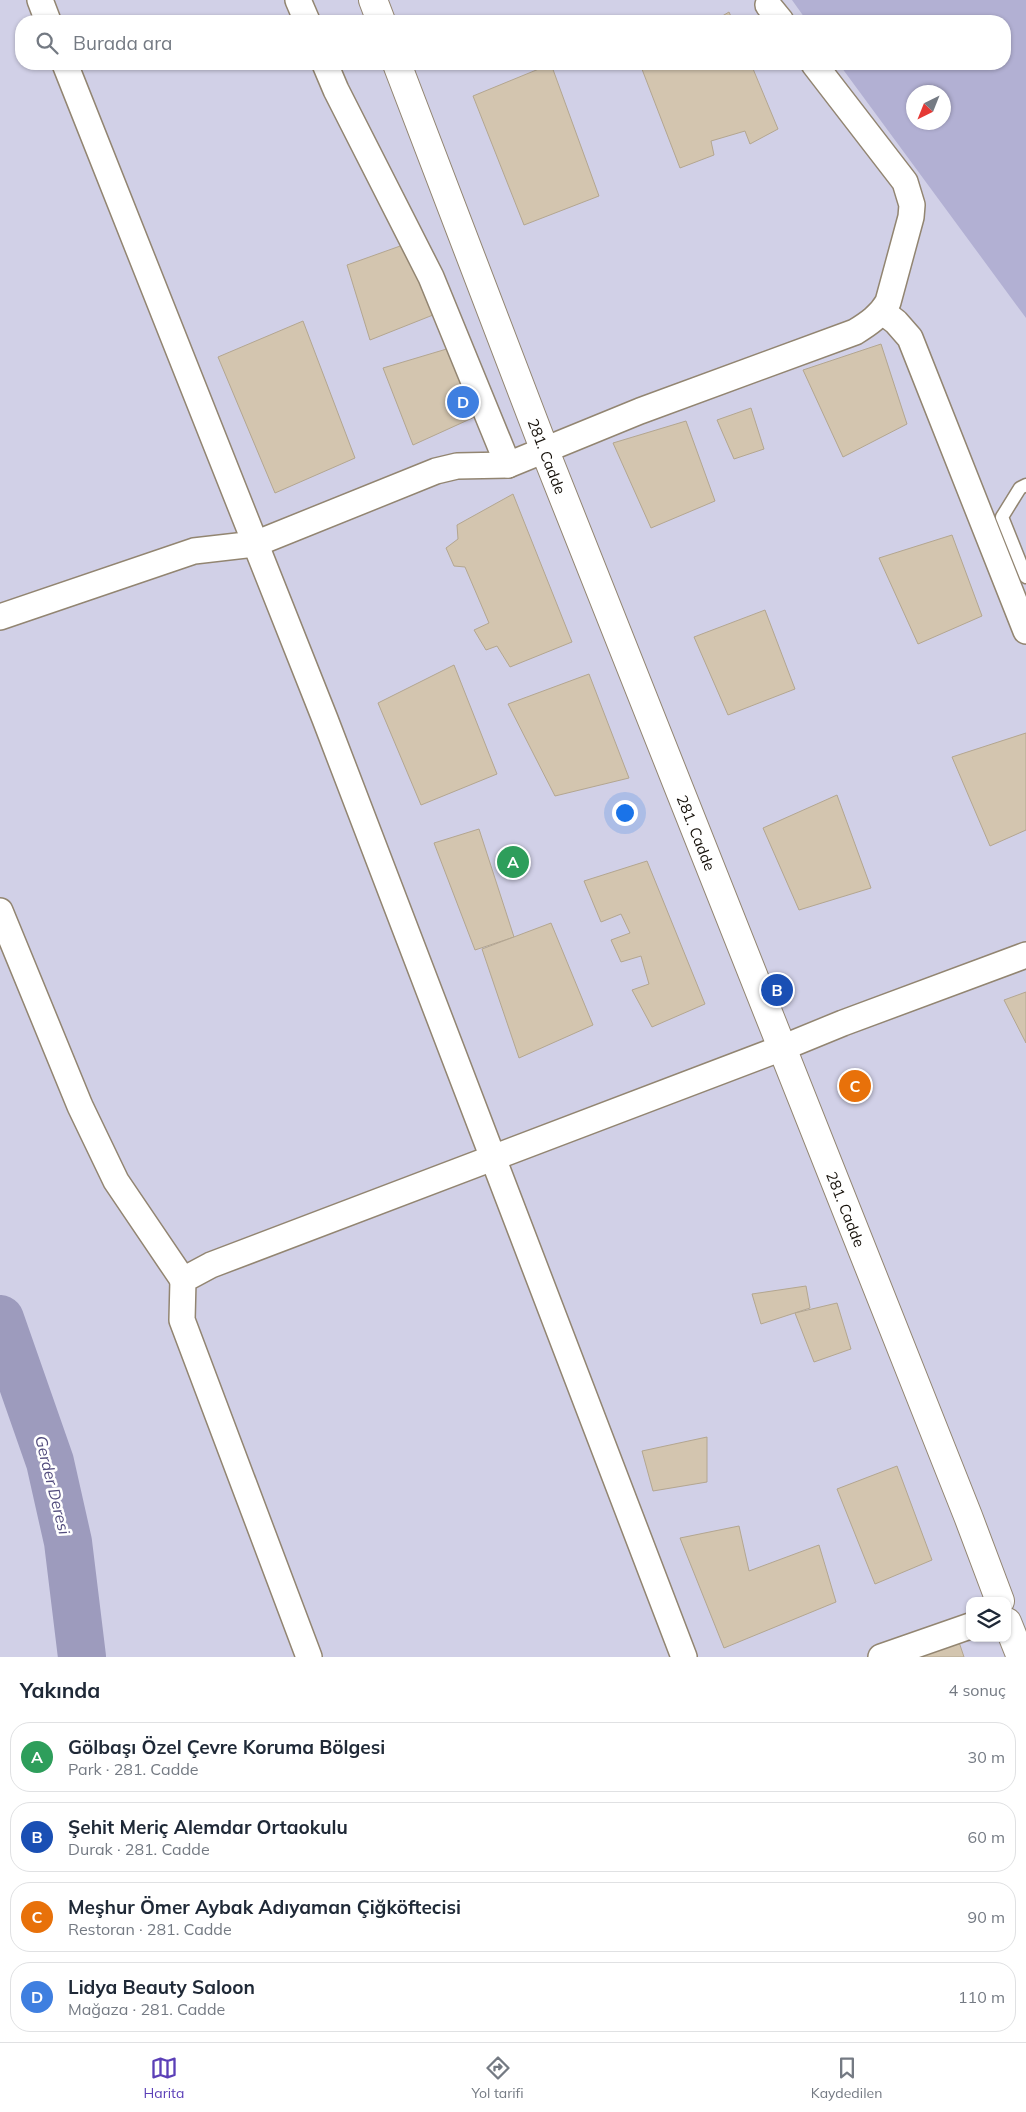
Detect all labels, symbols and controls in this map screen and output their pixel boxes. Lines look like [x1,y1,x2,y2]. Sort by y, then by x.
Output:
search box [15,15,1011,70]
icon: search [33,29,61,57]
text: Burada ara [73,31,172,55]
north arrow [906,85,951,130]
pin: D [447,383,479,421]
street label: 281. Cadde [524,416,571,497]
street label: 281. Cadde [673,792,720,873]
your location [612,800,638,826]
pin: A [497,843,529,881]
pin: B [761,971,793,1009]
pin: C [839,1067,871,1105]
street label: 281. Cadde [823,1169,870,1250]
water label: Gerder Deresi [31,1433,75,1537]
map controls [966,1597,1011,1642]
button: layers [966,1597,1011,1642]
text: Yakında [20,1677,100,1703]
text: 4 sonuç [949,1680,1006,1700]
text: Gölbaşı Özel Çevre Koruma Bölgesi [68,1735,385,1759]
text: A [31,1747,43,1767]
text: 30 m [968,1747,1005,1767]
text: Park · 281. Cadde [68,1759,199,1779]
text: Şehit Meriç Alemdar Ortaokulu [68,1815,348,1839]
text: B [31,1827,43,1847]
text: 60 m [968,1827,1005,1847]
text: Durak · 281. Cadde [68,1839,210,1859]
text: Meşhur Ömer Aybak Adıyaman Çiğköftecisi [68,1895,461,1919]
text: C [32,1907,42,1927]
text: 90 m [968,1907,1005,1927]
text: Restoran · 281. Cadde [68,1919,232,1939]
text: Lidya Beauty Saloon [68,1975,255,1999]
text: D [31,1987,43,2007]
text: 110 m [958,1987,1005,2007]
text: Mağaza · 281. Cadde [68,1999,225,2019]
tab: Harita [144,2054,184,2102]
tab: Yol tarifi [472,2054,524,2102]
tab: Kaydedilen [811,2054,882,2102]

